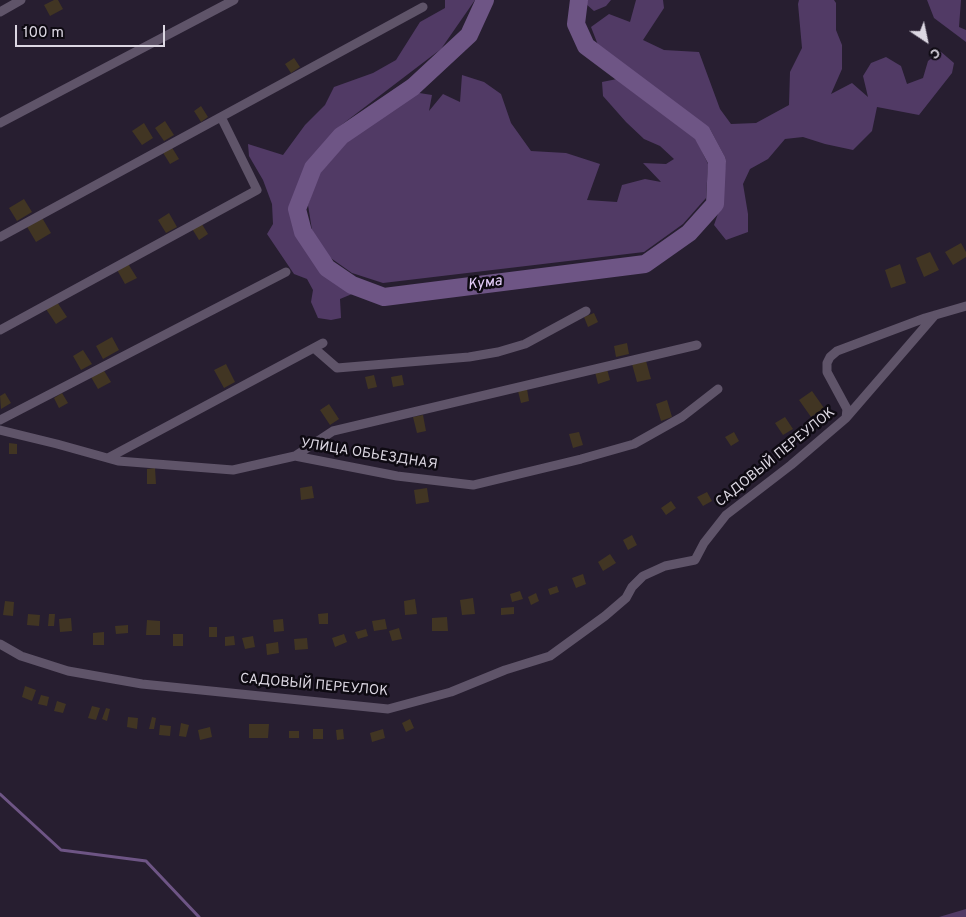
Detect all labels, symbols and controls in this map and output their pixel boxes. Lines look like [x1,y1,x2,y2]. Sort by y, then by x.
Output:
scale bar [18,15,168,47]
north arrow [901,15,951,65]
text: 100 m [23,24,64,43]
text: С [926,43,943,62]
water label: Кума [467,273,503,295]
street label: САДОВЫЙ ПЕРЕУЛОК [713,405,839,511]
street label: УЛИЦА ОБЬЕЗДНАЯ [299,436,439,474]
street label: САДОВЫЙ ПЕРЕУЛОК [239,671,389,701]

